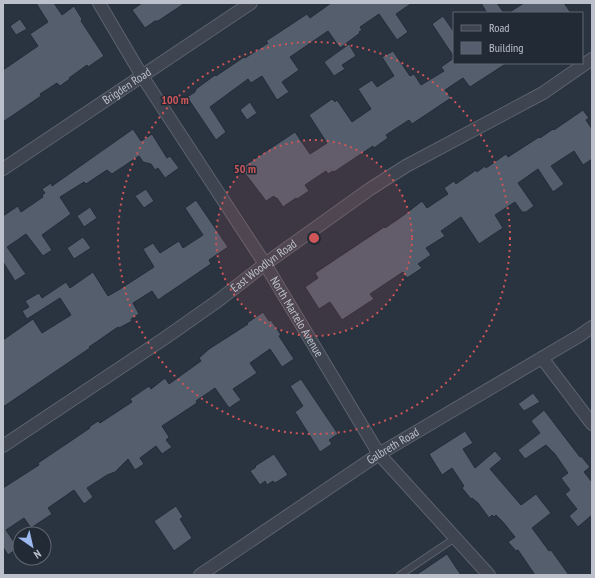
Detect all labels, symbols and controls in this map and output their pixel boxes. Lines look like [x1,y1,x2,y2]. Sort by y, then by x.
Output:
legend [453,12,583,64]
text: Road [489,20,509,35]
text: Building [489,40,524,55]
street label: Brigden Road [99,64,154,107]
text: 100 m [161,92,189,107]
text: 50 m [234,161,256,176]
centre of rings [307,231,321,245]
street label: East Woodlyn Road [227,236,299,295]
street label: North Martelo Avenue [267,274,327,360]
street label: Galbreth Road [363,424,422,467]
north arrow [12,526,52,566]
text: N [31,547,44,562]

